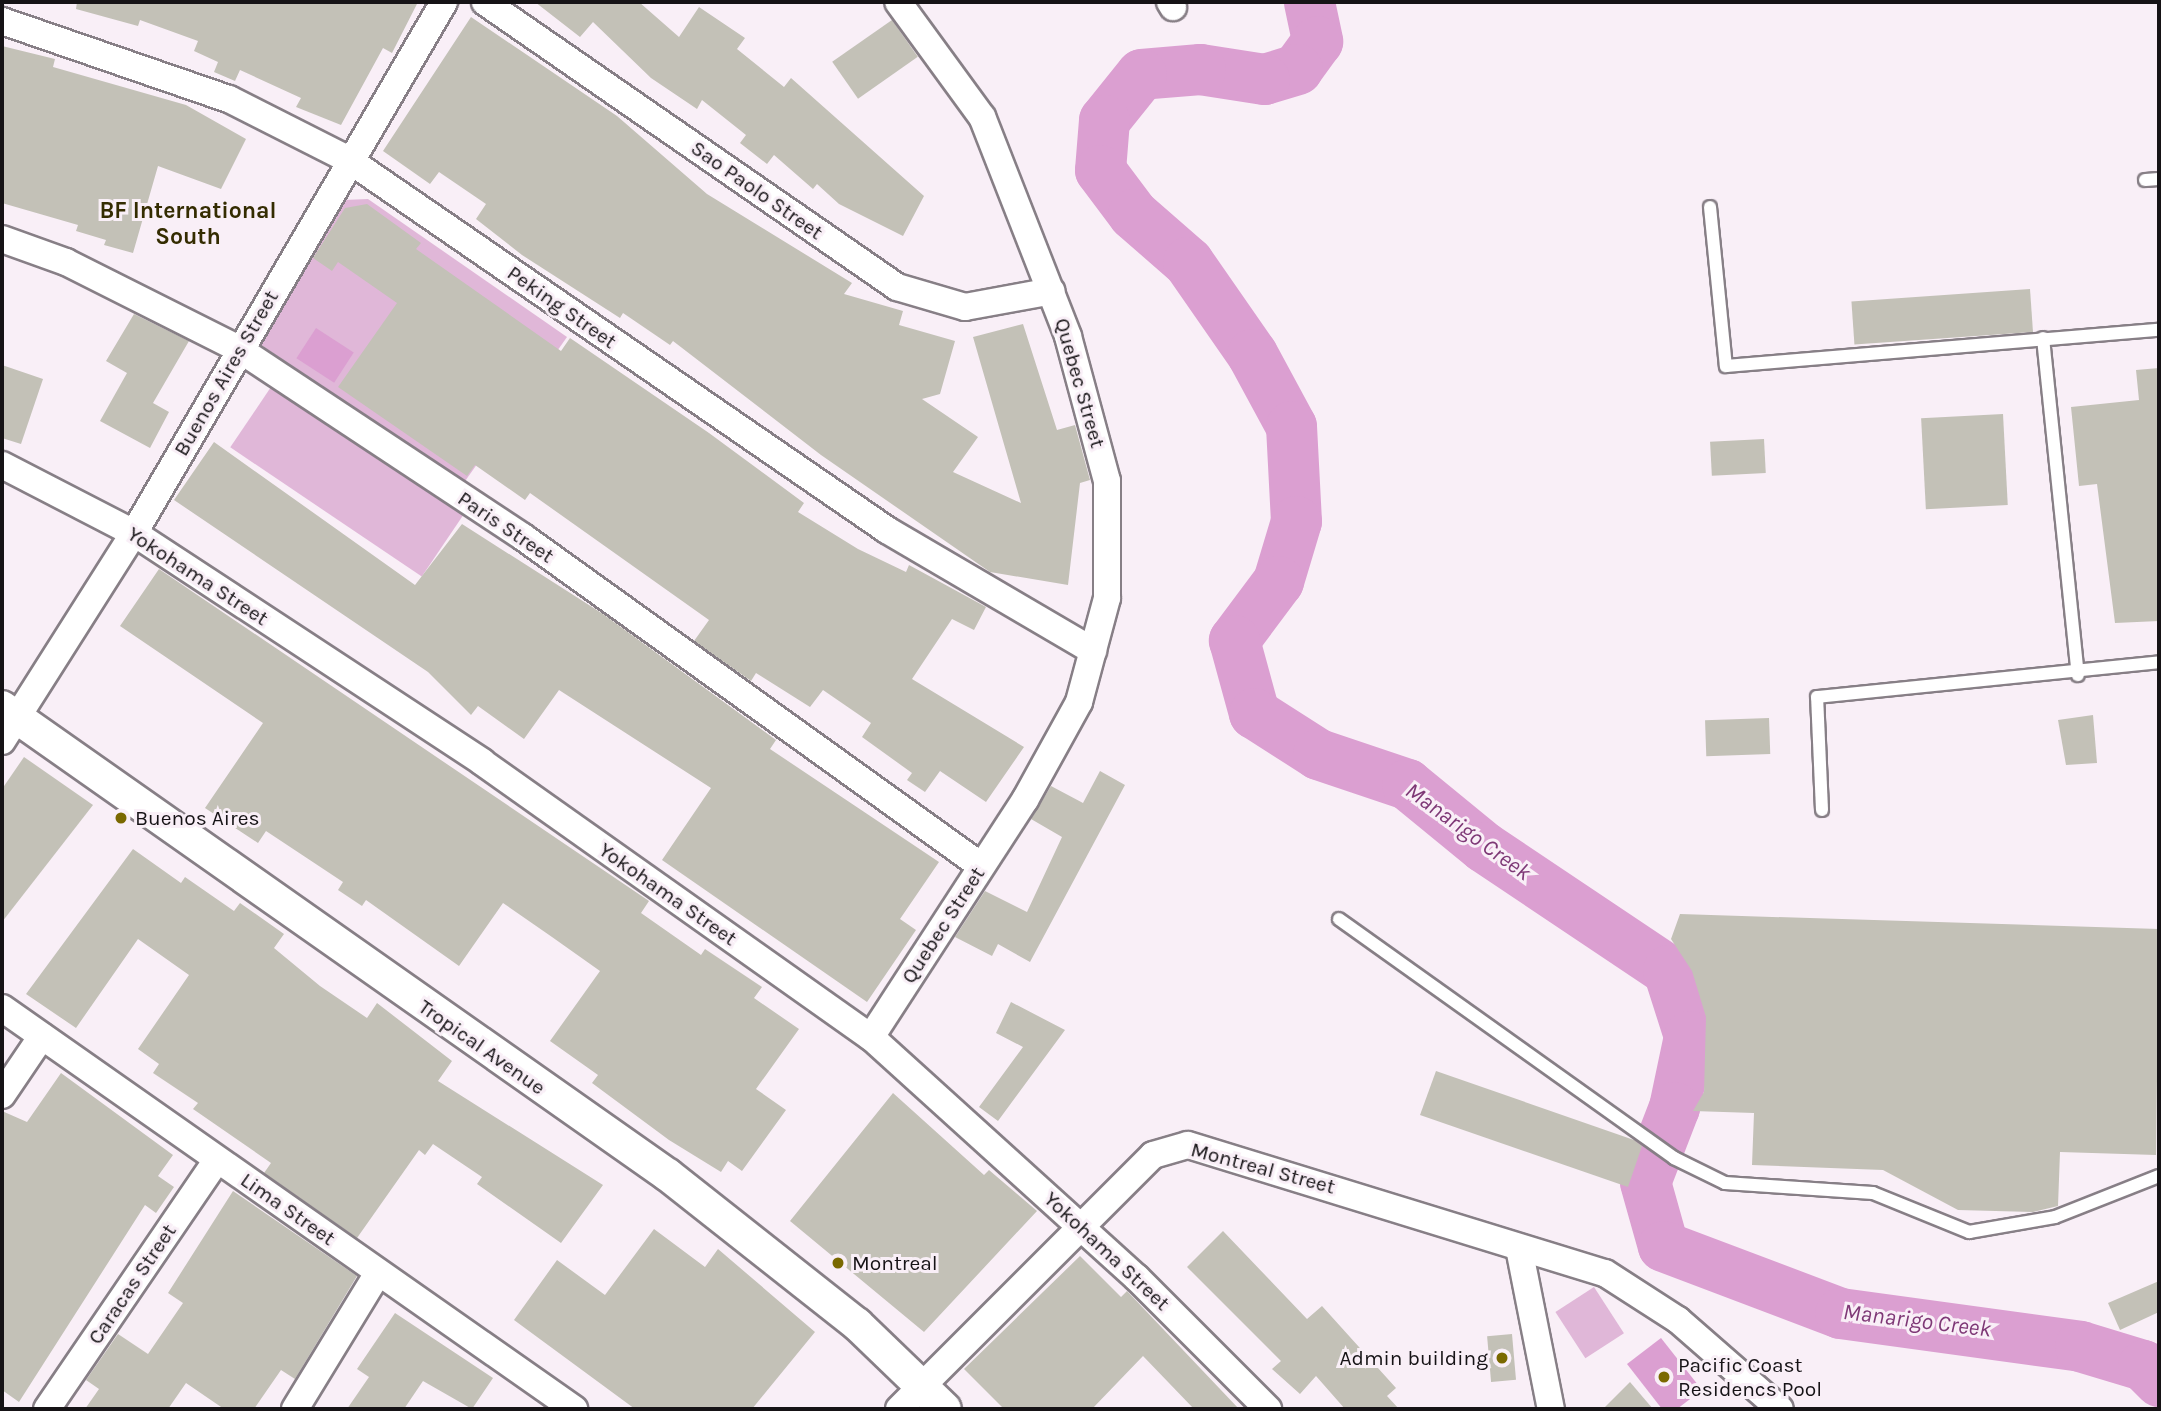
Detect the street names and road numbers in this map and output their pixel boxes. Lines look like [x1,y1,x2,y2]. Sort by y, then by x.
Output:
street label: Sao Paolo Street [686,135,828,245]
street label: Peking Street [502,260,622,354]
street label: Buenos Aires Street [168,286,284,460]
street label: Quebec Street [1049,315,1111,451]
street label: Paris Street [453,486,559,568]
street label: Yokohama Street [123,521,273,631]
street label: Yokohama Street [594,837,742,951]
street label: Quebec Street [896,862,990,988]
street label: Tropical Avenue [414,994,550,1100]
street label: Montreal Street [1188,1137,1338,1199]
street label: Lima Street [236,1167,340,1251]
street label: Yokohama Street [1039,1186,1175,1316]
street label: Caracas Street [83,1219,181,1349]

